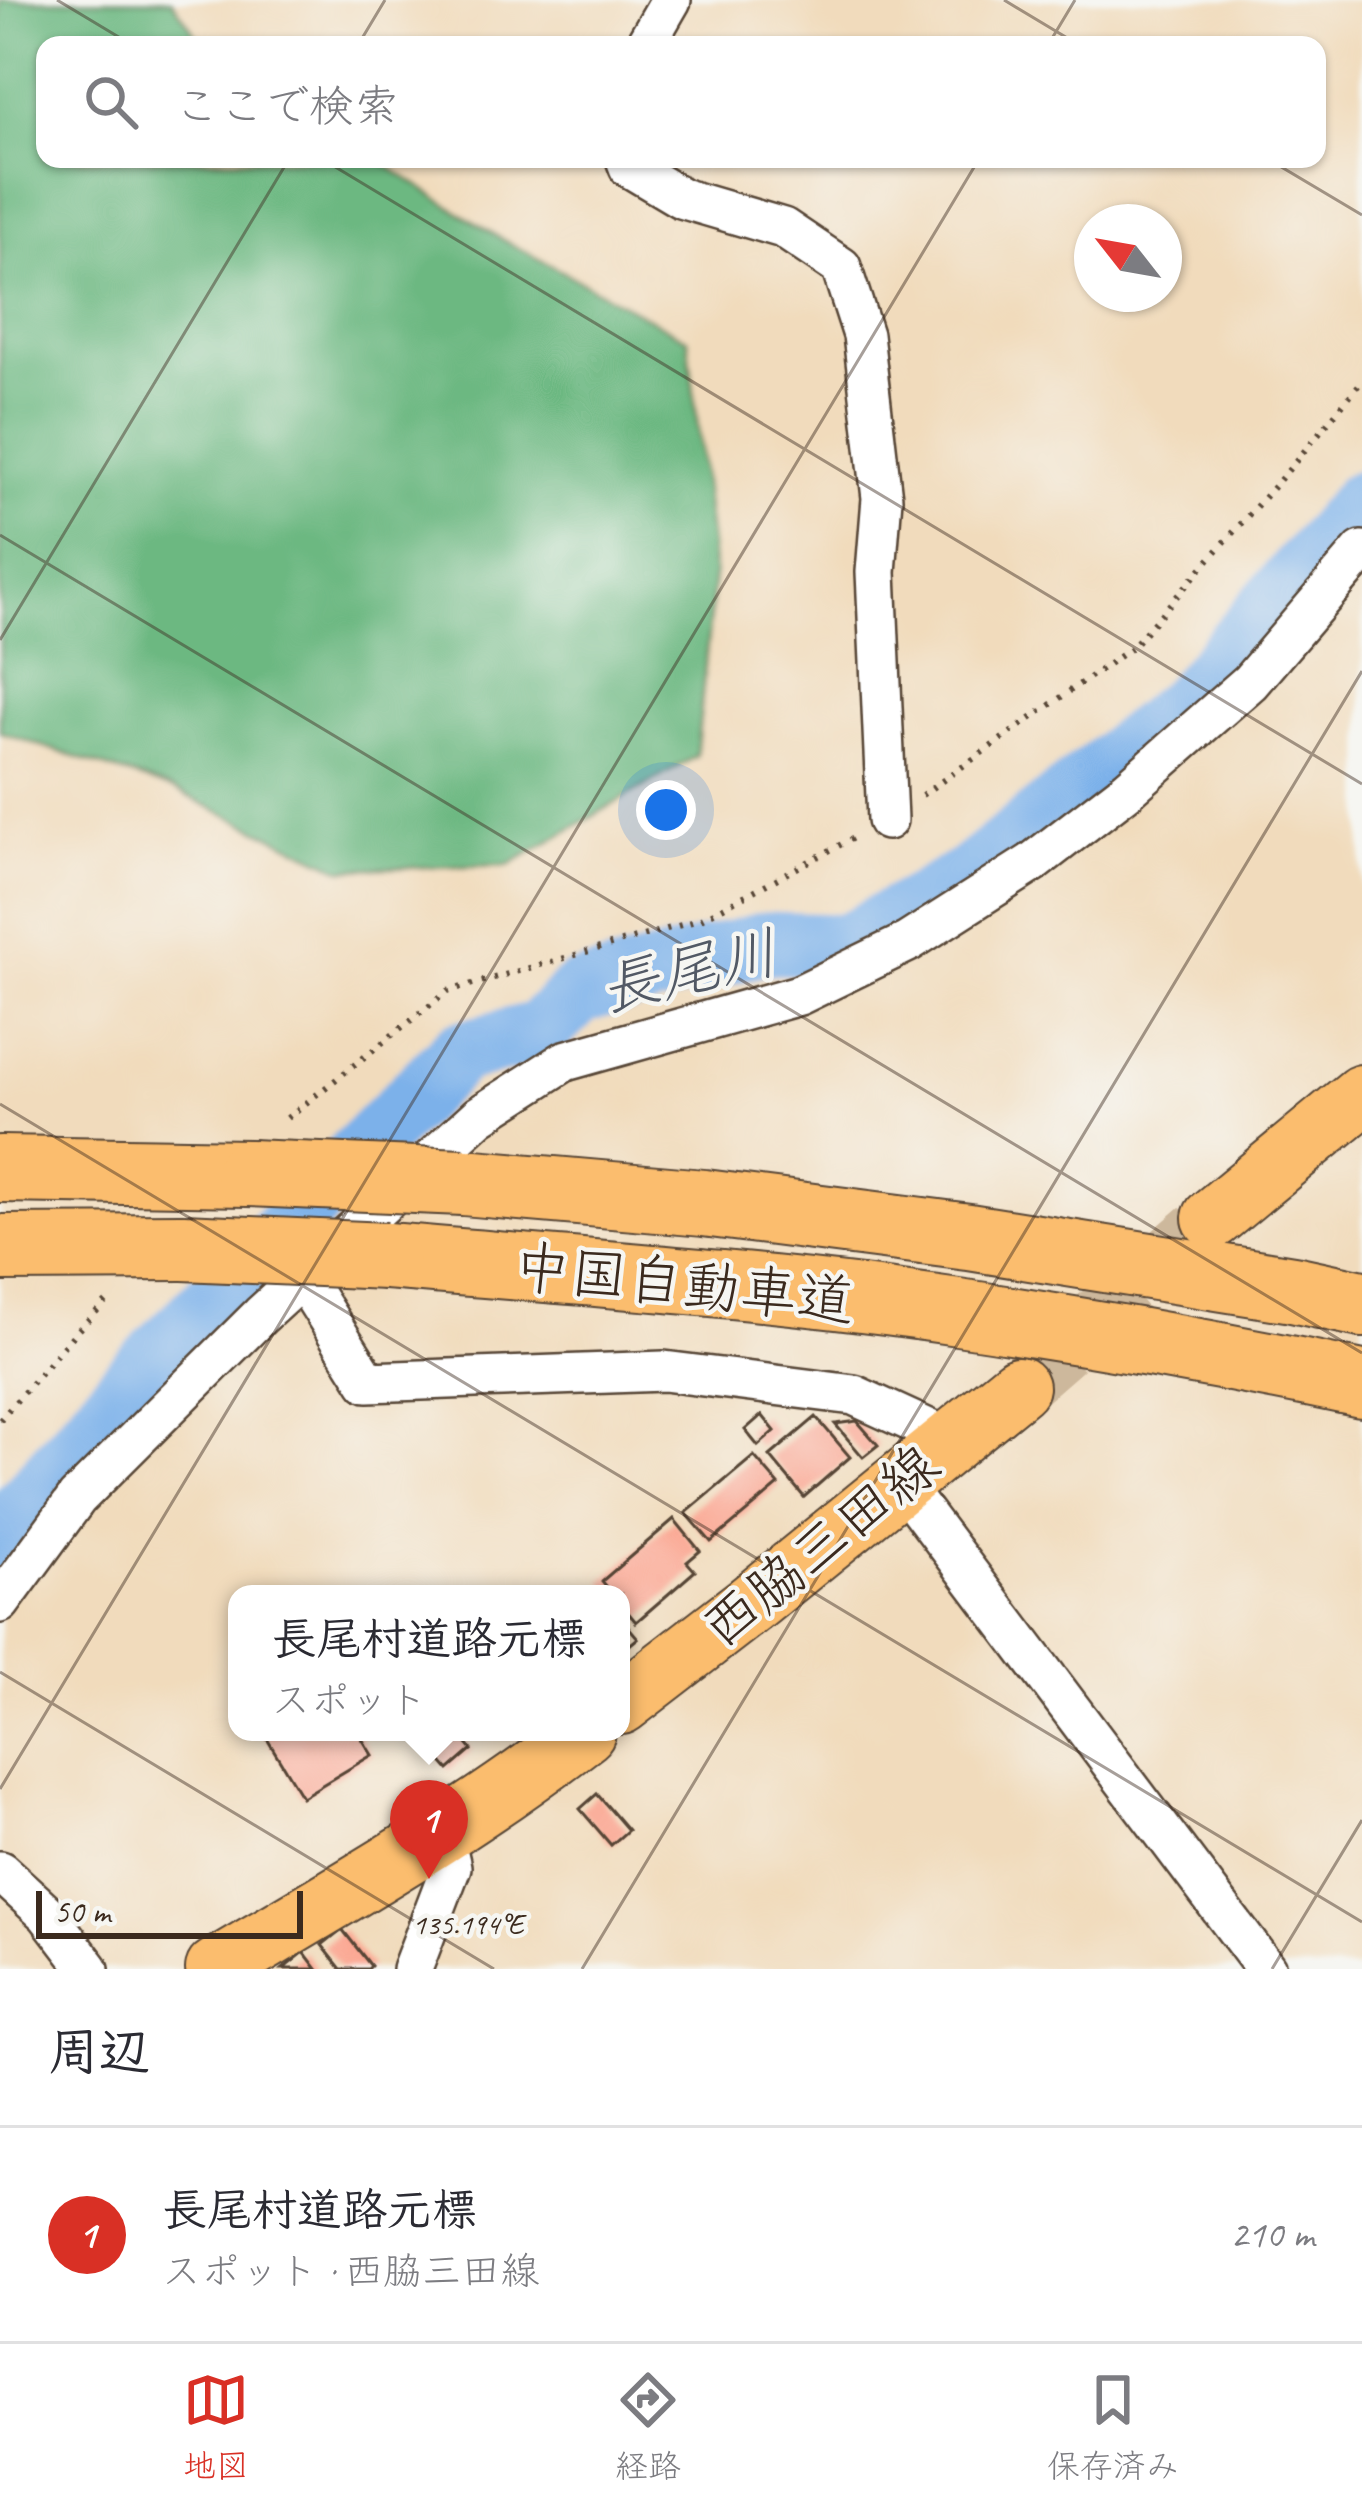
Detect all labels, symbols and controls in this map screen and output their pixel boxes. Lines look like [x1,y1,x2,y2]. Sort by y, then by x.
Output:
search box [36,36,1326,168]
icon: search [78,69,144,135]
text: ここで検索 [174,78,399,135]
north arrow [1074,204,1182,312]
your location [636,780,696,840]
water label: 長尾川 [593,914,785,1028]
street label: 中国自動車道 [510,1230,858,1338]
street label: 西脇三田線 [687,1428,953,1664]
popup [228,1585,630,1741]
text: 長尾村道路元標 [271,1611,587,1668]
text: スポット [271,1676,428,1725]
pin: 1 [390,1780,468,1879]
scale bar [36,1885,303,1938]
text: 50 m [54,1891,110,1933]
text: 135.194°E [412,1905,528,1943]
text: 周辺 [48,2020,150,2084]
text: 長尾村道路元標 [162,2182,477,2239]
text: 1 [78,2210,96,2259]
text: 210 m [1230,2210,1314,2259]
text: スポット · 西脇三田線 [162,2247,539,2296]
tab: 地図 [183,2367,249,2487]
tab: 経路 [615,2367,681,2487]
tab: 保存済み [1047,2367,1179,2487]

